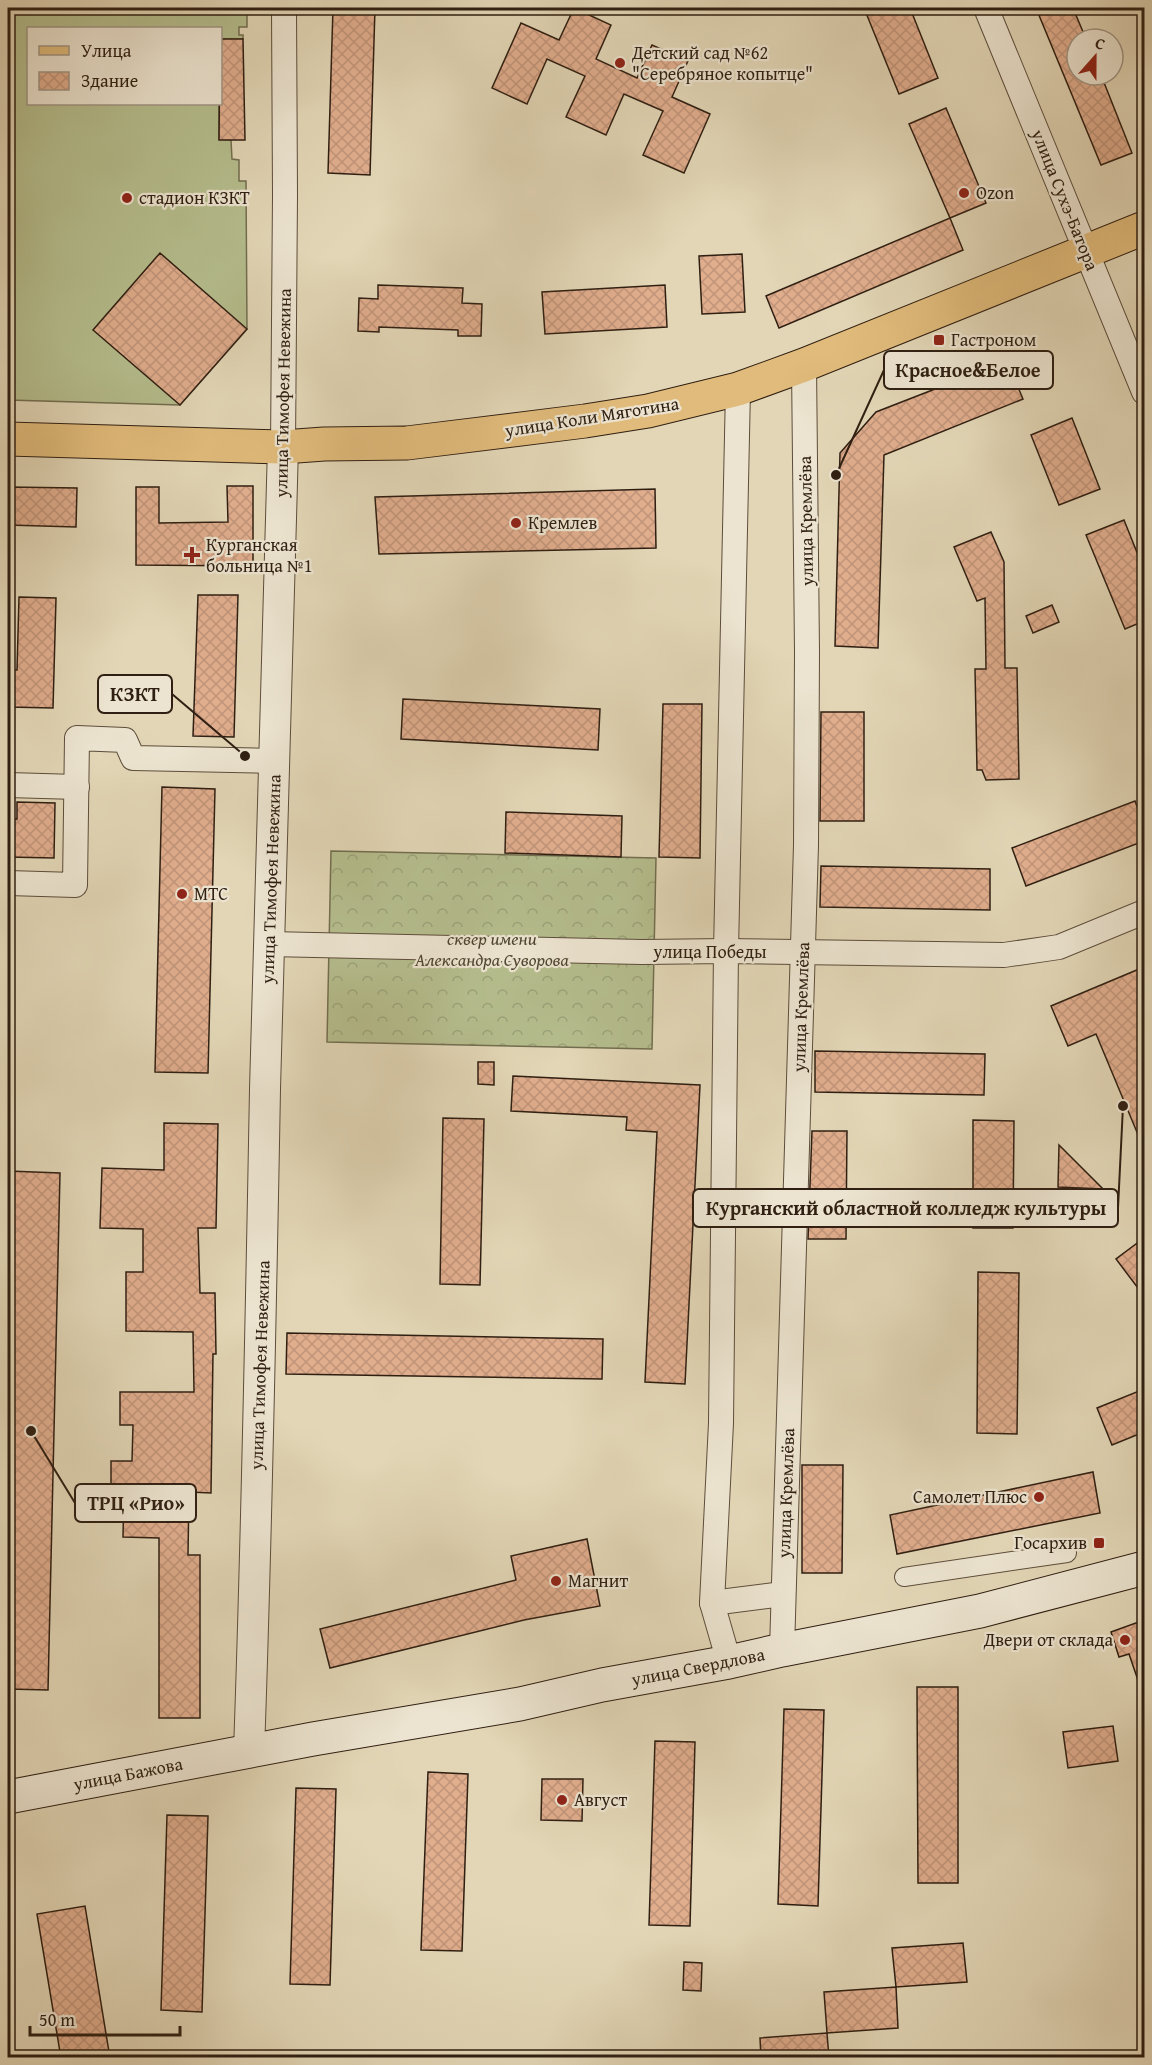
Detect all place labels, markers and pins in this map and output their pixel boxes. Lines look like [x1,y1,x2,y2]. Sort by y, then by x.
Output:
place label: Детский сад №62 "Серебряное копытце" [631,39,813,87]
marker: Детский сад №62 "Серебряное копытце" [613,56,627,70]
place label: Ozon [976,179,1014,206]
place label: стадион КЗКТ [139,184,250,211]
marker: Ozon [957,186,971,200]
marker: стадион КЗКТ [120,191,134,205]
place label: Гастроном [951,326,1036,353]
marker: Гастроном [932,333,946,347]
callout: Красное&Белое [884,351,1053,389]
place label: Кремлев [528,509,597,536]
marker: Кремлев [509,516,523,530]
place label: Курганская больница №1 [206,531,312,579]
marker: Курганская больница №1 [183,546,201,564]
callout: КЗКТ [98,675,172,713]
place label: МТС [194,880,228,907]
marker: МТС [175,887,189,901]
callout: Курганский областной колледж культуры [693,1189,1118,1227]
place label: Самолет Плюс [913,1483,1027,1510]
callout: ТРЦ «Рио» [75,1484,196,1522]
marker: Самолет Плюс [1032,1490,1046,1504]
place label: Госархив [1014,1529,1087,1556]
marker: Госархив [1092,1536,1106,1550]
place label: Магнит [568,1567,628,1594]
marker: Магнит [549,1574,563,1588]
place label: Двери от склада [983,1626,1113,1653]
marker: Двери от склада [1118,1633,1132,1647]
place label: Август [574,1786,627,1813]
marker: Август [555,1793,569,1807]

